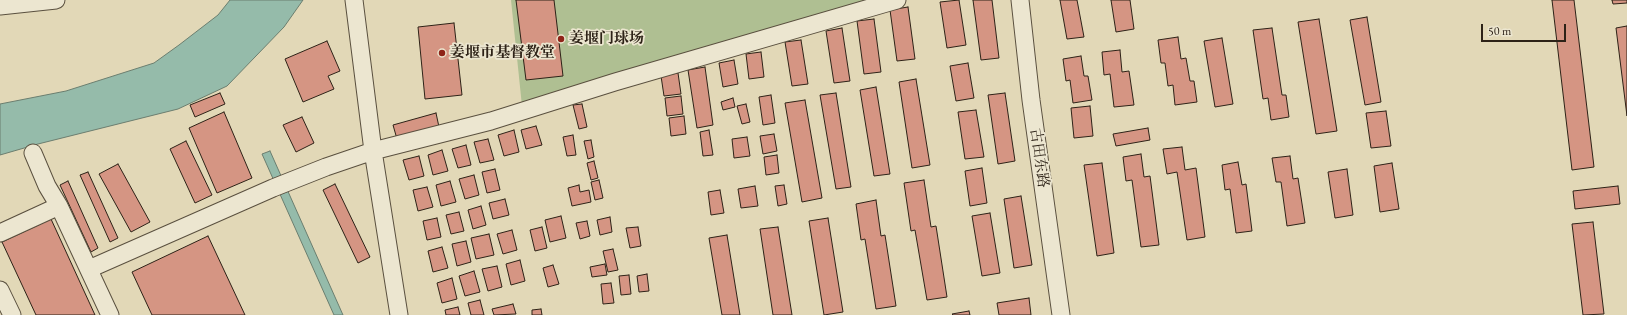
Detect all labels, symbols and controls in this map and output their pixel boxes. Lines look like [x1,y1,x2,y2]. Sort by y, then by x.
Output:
scale bar [1483,16,1568,42]
text: 50 m [1488,23,1511,39]
place label: 姜堰门球场 [569,30,644,48]
marker: 姜堰门球场 [556,34,566,44]
place label: 姜堰市基督教堂 [450,44,555,62]
marker: 姜堰市基督教堂 [437,48,447,58]
street label: 古田东路 [1026,127,1052,189]

